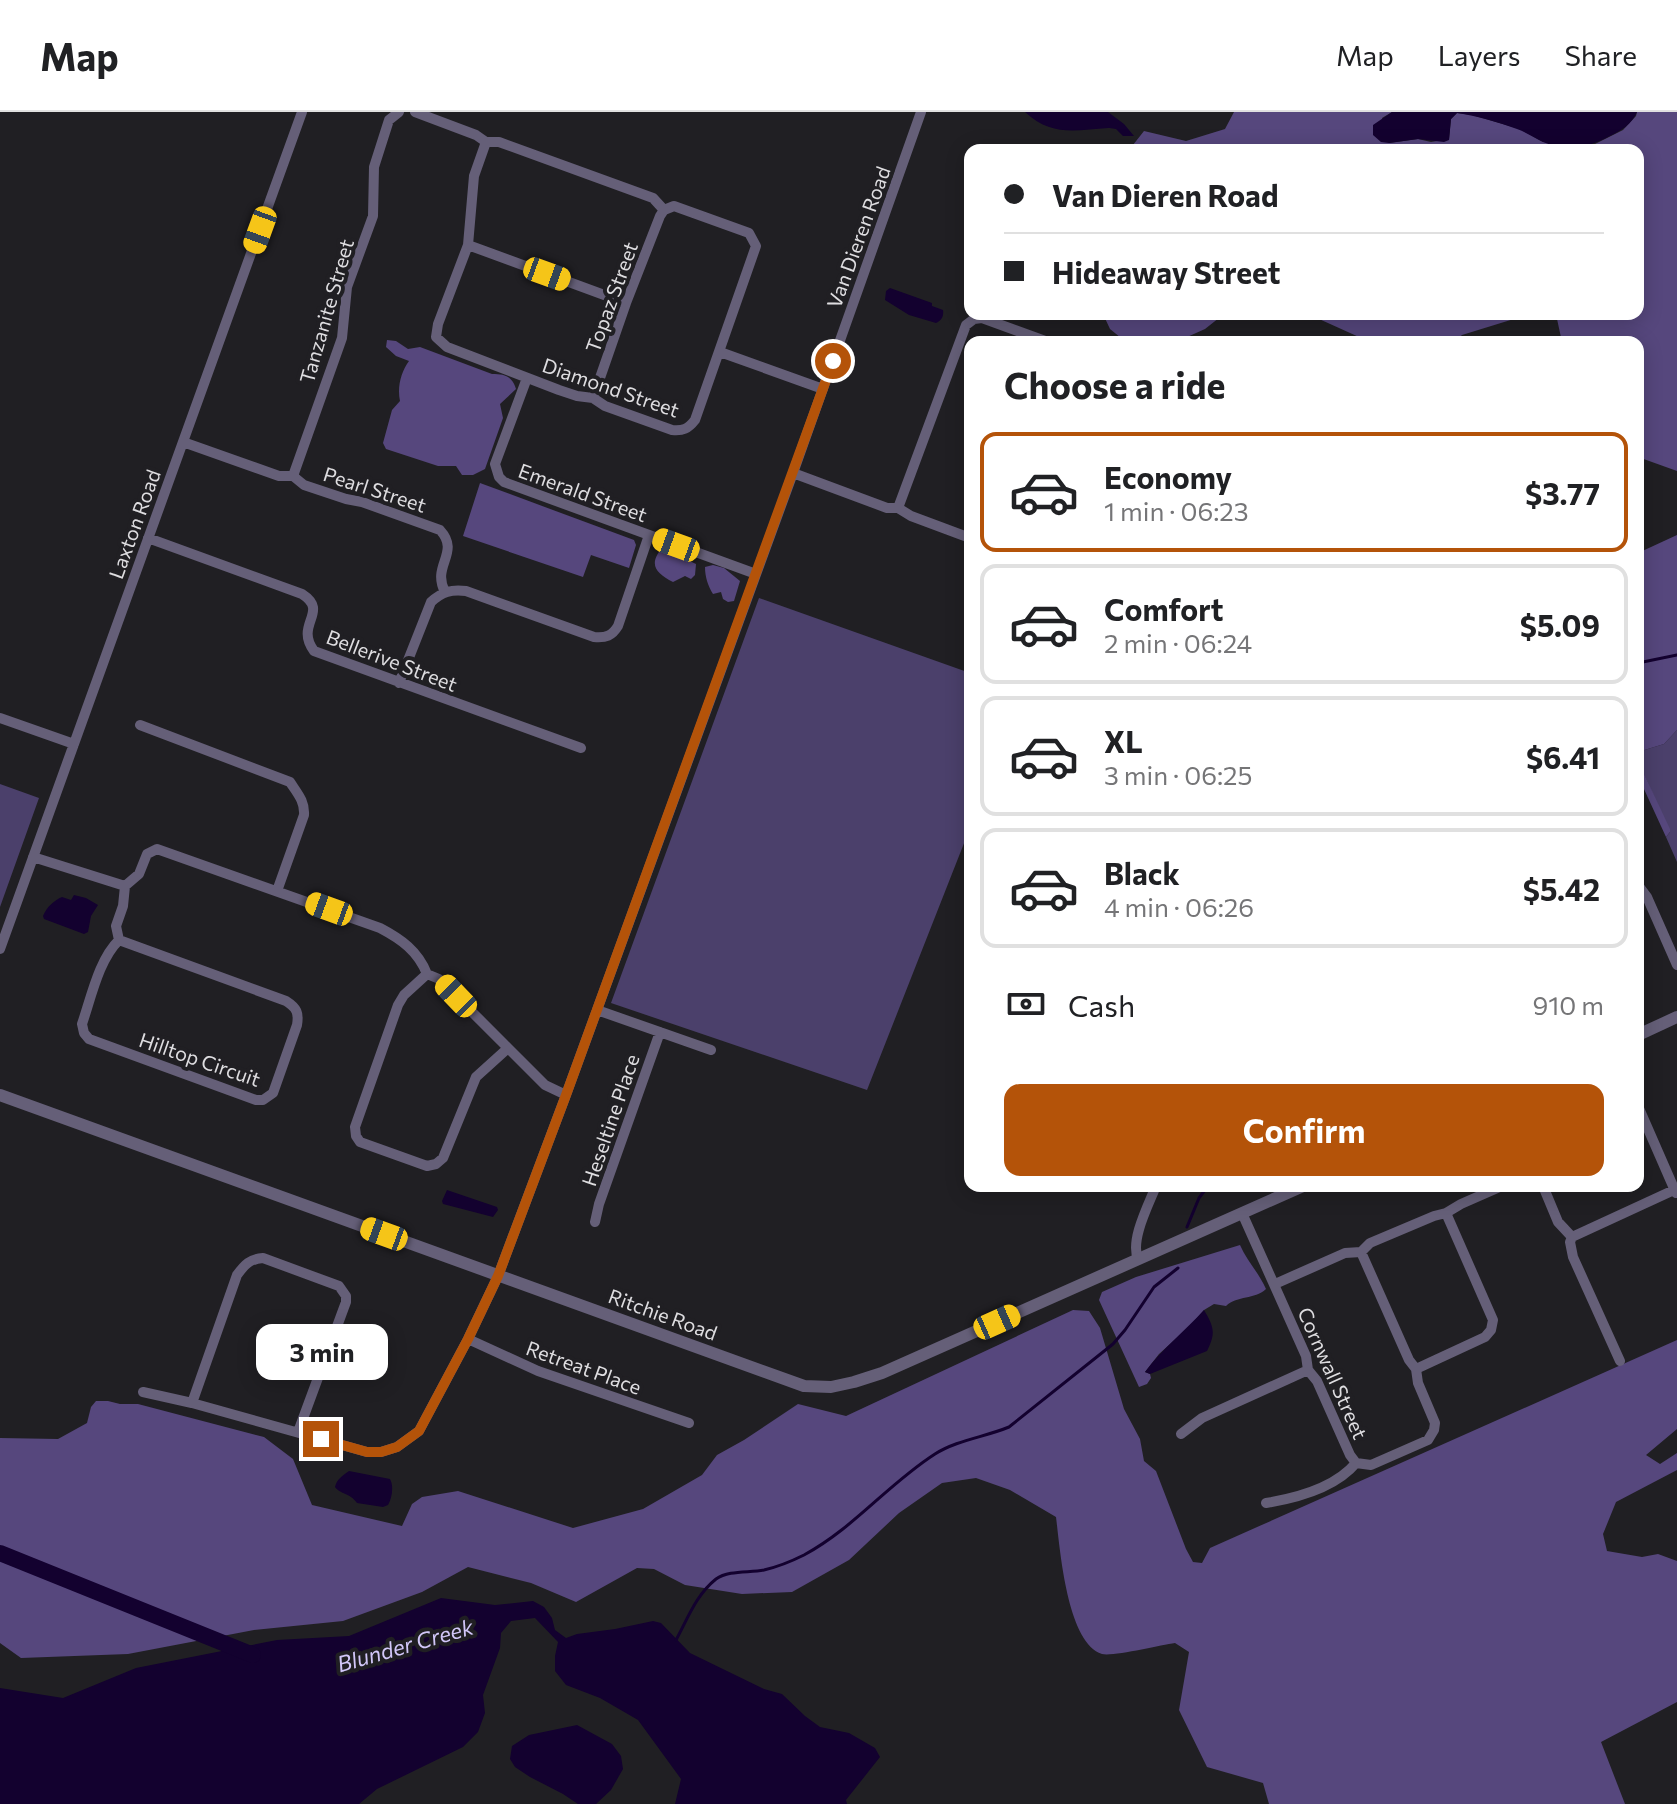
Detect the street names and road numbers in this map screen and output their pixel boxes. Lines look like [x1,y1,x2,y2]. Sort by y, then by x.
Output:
street label: Van Dieren Road [821,163,895,311]
street label: Tanzanite Street [294,236,358,386]
street label: Topaz Street [580,238,642,356]
street label: Diamond Street [539,352,683,422]
street label: Emerald Street [515,458,651,526]
street label: Pearl Street [321,461,429,517]
street label: Laxton Road [103,466,165,582]
street label: Bellerive Street [323,624,461,696]
street label: Hilltop Circuit [136,1027,264,1091]
street label: Heseltine Place [576,1051,644,1189]
street label: Ritchie Road [605,1283,721,1345]
street label: Cornwall Street [1293,1303,1373,1443]
street label: Retreat Place [523,1335,645,1399]

